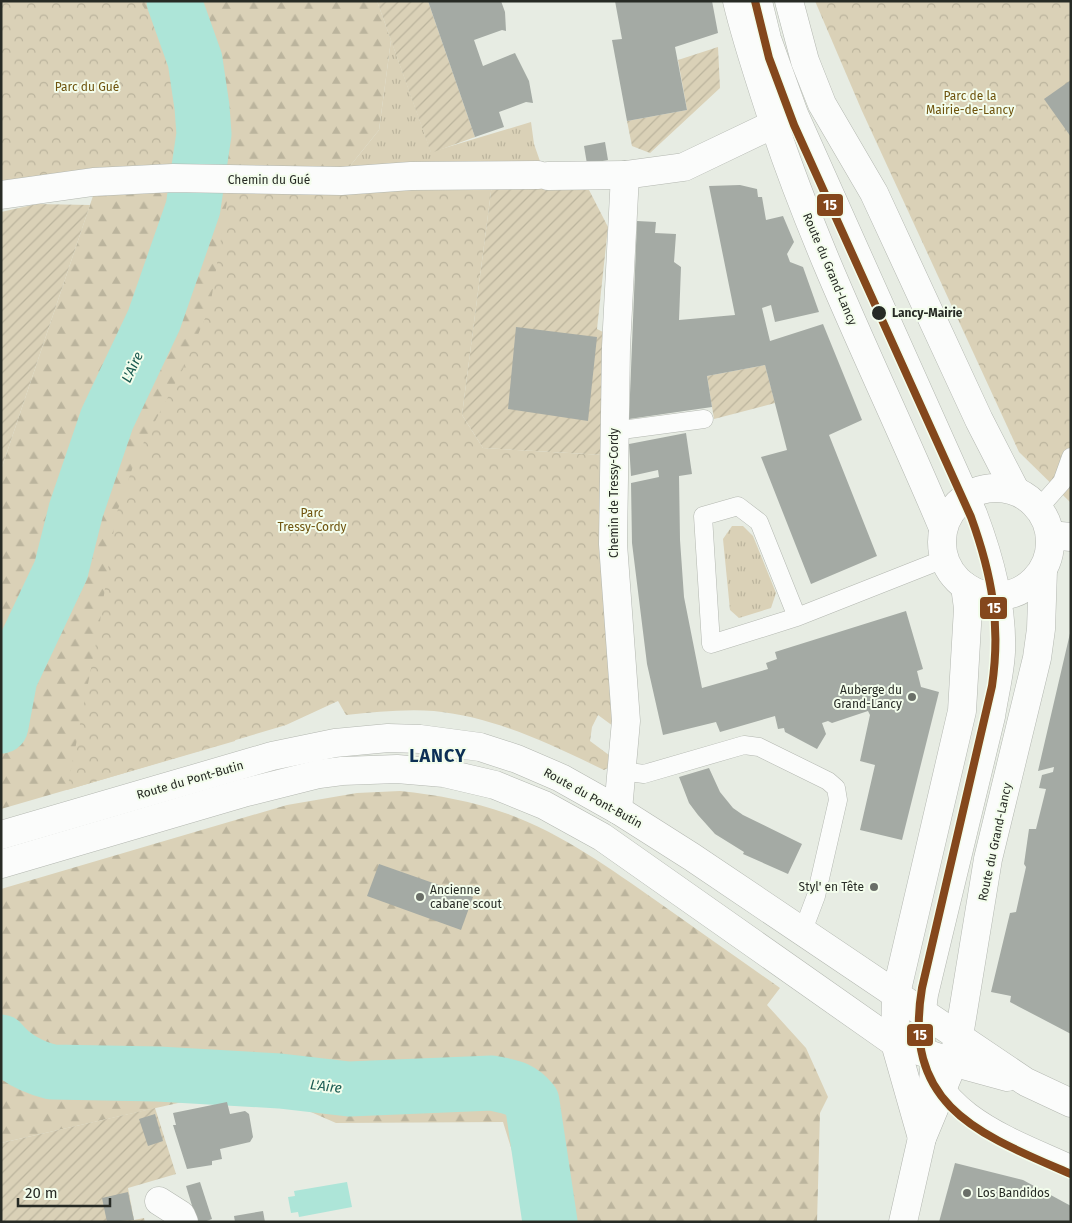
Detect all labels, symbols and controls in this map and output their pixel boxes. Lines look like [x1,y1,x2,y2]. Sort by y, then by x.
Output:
park label: Parc du Gué [55,80,119,94]
park label: Parc de la Mairie-de-Lancy [926,89,1014,117]
street label: Chemin du Gué [228,173,310,187]
line badge: 15 [816,193,844,217]
text: 15 [823,197,837,214]
street label: Route du Grand-Lancy [800,211,860,327]
marker: Lancy-Mairie [870,304,888,322]
place label: Lancy-Mairie [892,306,963,320]
water label: L'Aire [118,349,147,385]
street label: Chemin de Tressy-Cordy [607,428,621,558]
park label: Parc Tressy-Cordy [277,506,347,534]
line badge: 15 [979,596,1008,620]
text: 15 [987,600,1001,617]
place label: Auberge du Grand-Lancy [834,683,902,711]
marker: Auberge du Grand-Lancy [906,691,918,703]
district label: LANCY [409,745,467,767]
street label: Route du Pont-Butin [135,758,245,802]
street label: Route du Pont-Butin [541,765,645,831]
street label: Route du Grand-Lancy [976,781,1014,902]
place label: Styl' en Tête [799,880,864,894]
marker: Styl' en Tête [868,881,880,893]
place label: Ancienne cabane scout [430,883,503,911]
marker: Ancienne cabane scout [414,891,426,903]
line badge: 15 [906,1023,934,1047]
text: 15 [913,1027,927,1044]
water label: L'Aire [309,1076,343,1097]
scale bar [18,1176,110,1208]
text: 20 m [25,1184,58,1202]
place label: Los Bandidos [977,1186,1050,1200]
marker: Los Bandidos [961,1187,973,1199]

